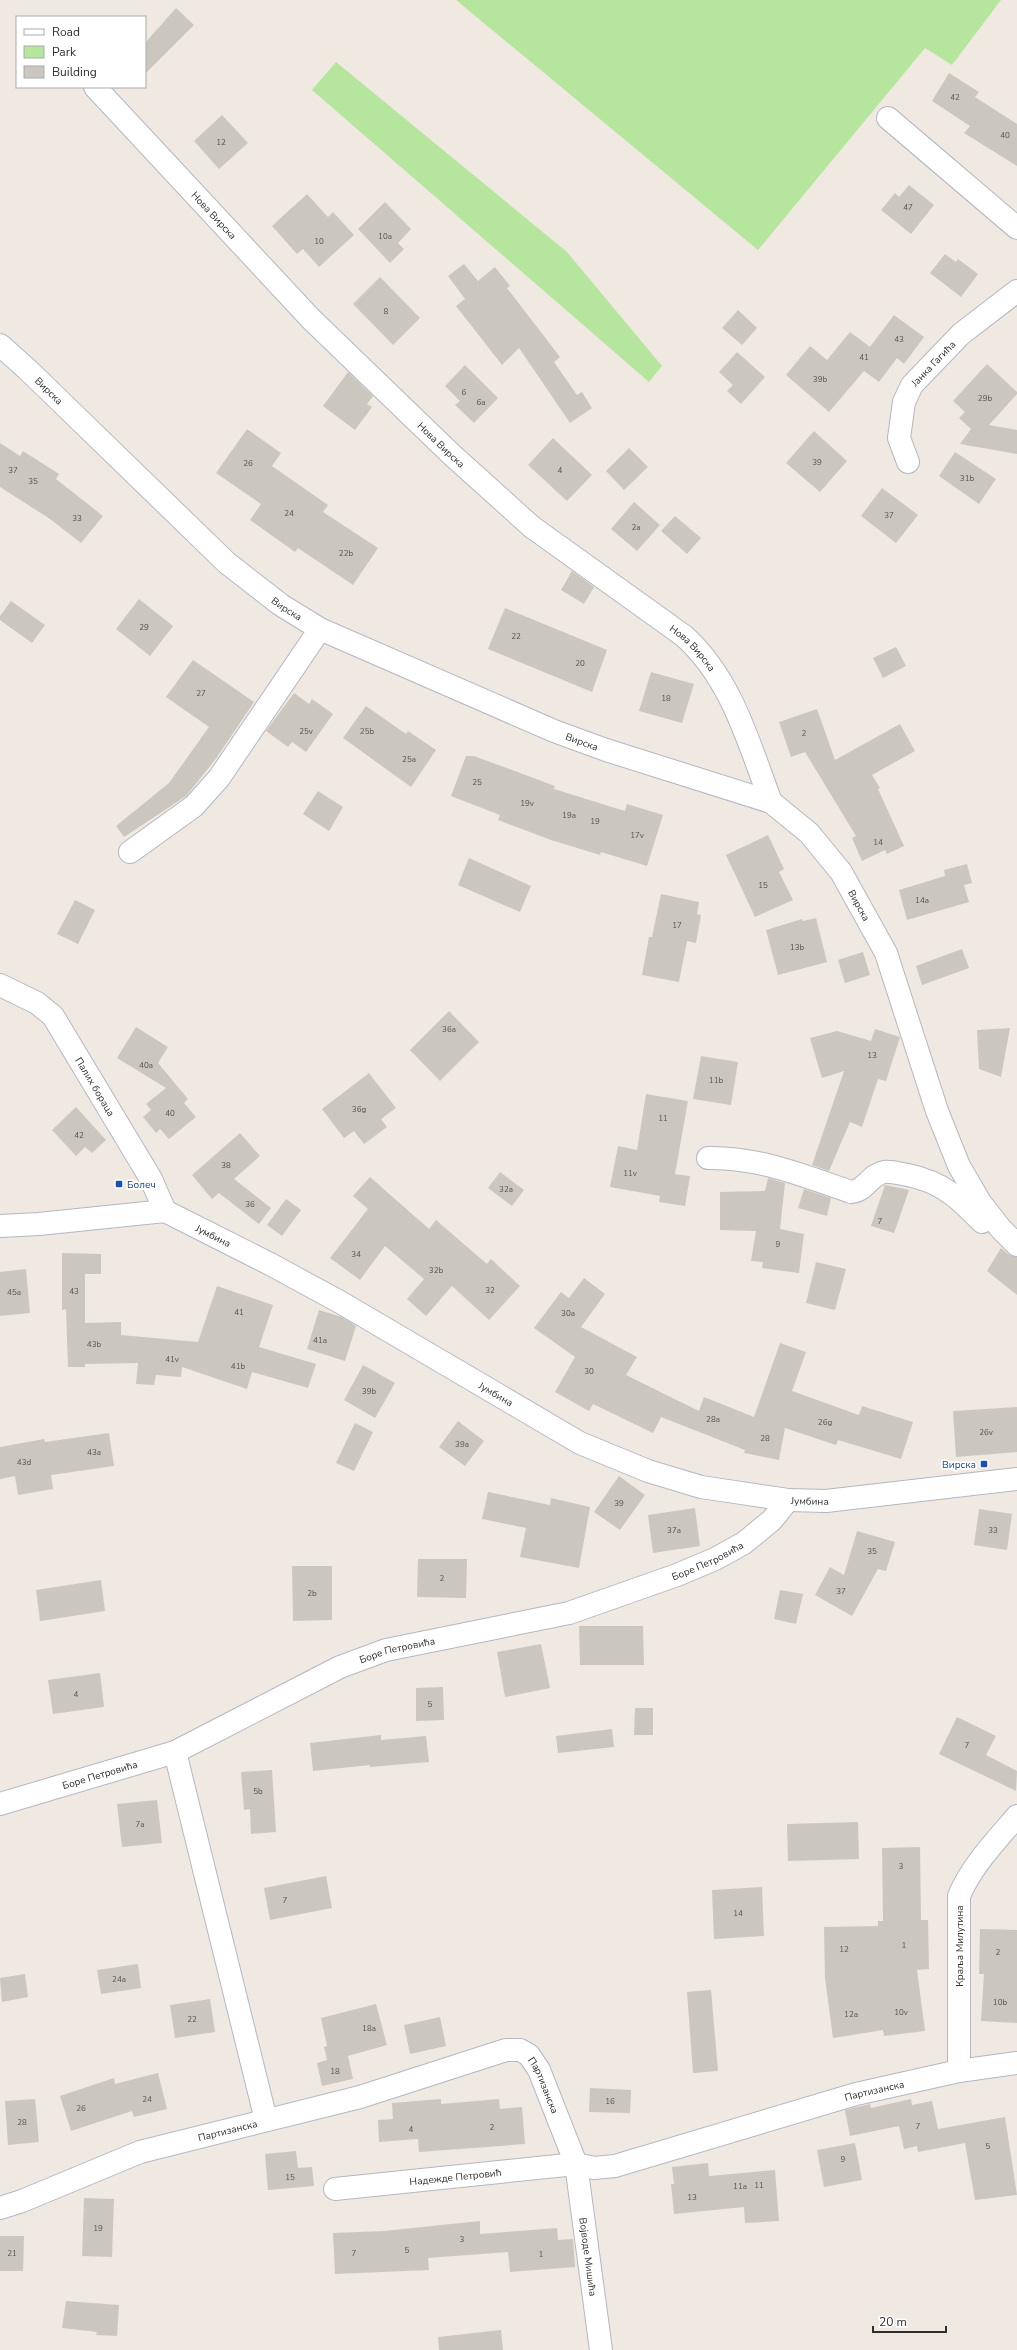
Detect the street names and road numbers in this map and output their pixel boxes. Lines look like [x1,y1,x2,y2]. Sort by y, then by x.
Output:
street label: Нова Вирска [188,189,239,243]
street label: Јанка Гагића [908,338,959,391]
street label: Вирска [31,374,66,408]
street label: Нова Вирска [414,419,468,471]
street label: Вирска [268,594,304,624]
street label: Нова Вирска [666,622,718,674]
street label: Вирска [563,730,600,755]
street label: Вирска [844,887,873,924]
street label: Палих бораца [71,1055,118,1119]
street label: Јумбина [192,1221,233,1251]
street label: Јумбина [475,1378,515,1410]
street label: Јумбина [790,1494,830,1509]
street label: Боре Петровића [670,1539,746,1584]
street label: Боре Петровића [358,1634,436,1667]
street label: Боре Петровића [61,1758,139,1793]
street label: Краља Милутина [953,1905,967,1987]
street label: Партизанска [524,2054,561,2116]
street label: Партизанска [843,2077,906,2105]
street label: Партизанска [196,2117,259,2145]
street label: Надежде Петровић [409,2166,502,2189]
street label: Војводе Мишића [575,2217,600,2297]

